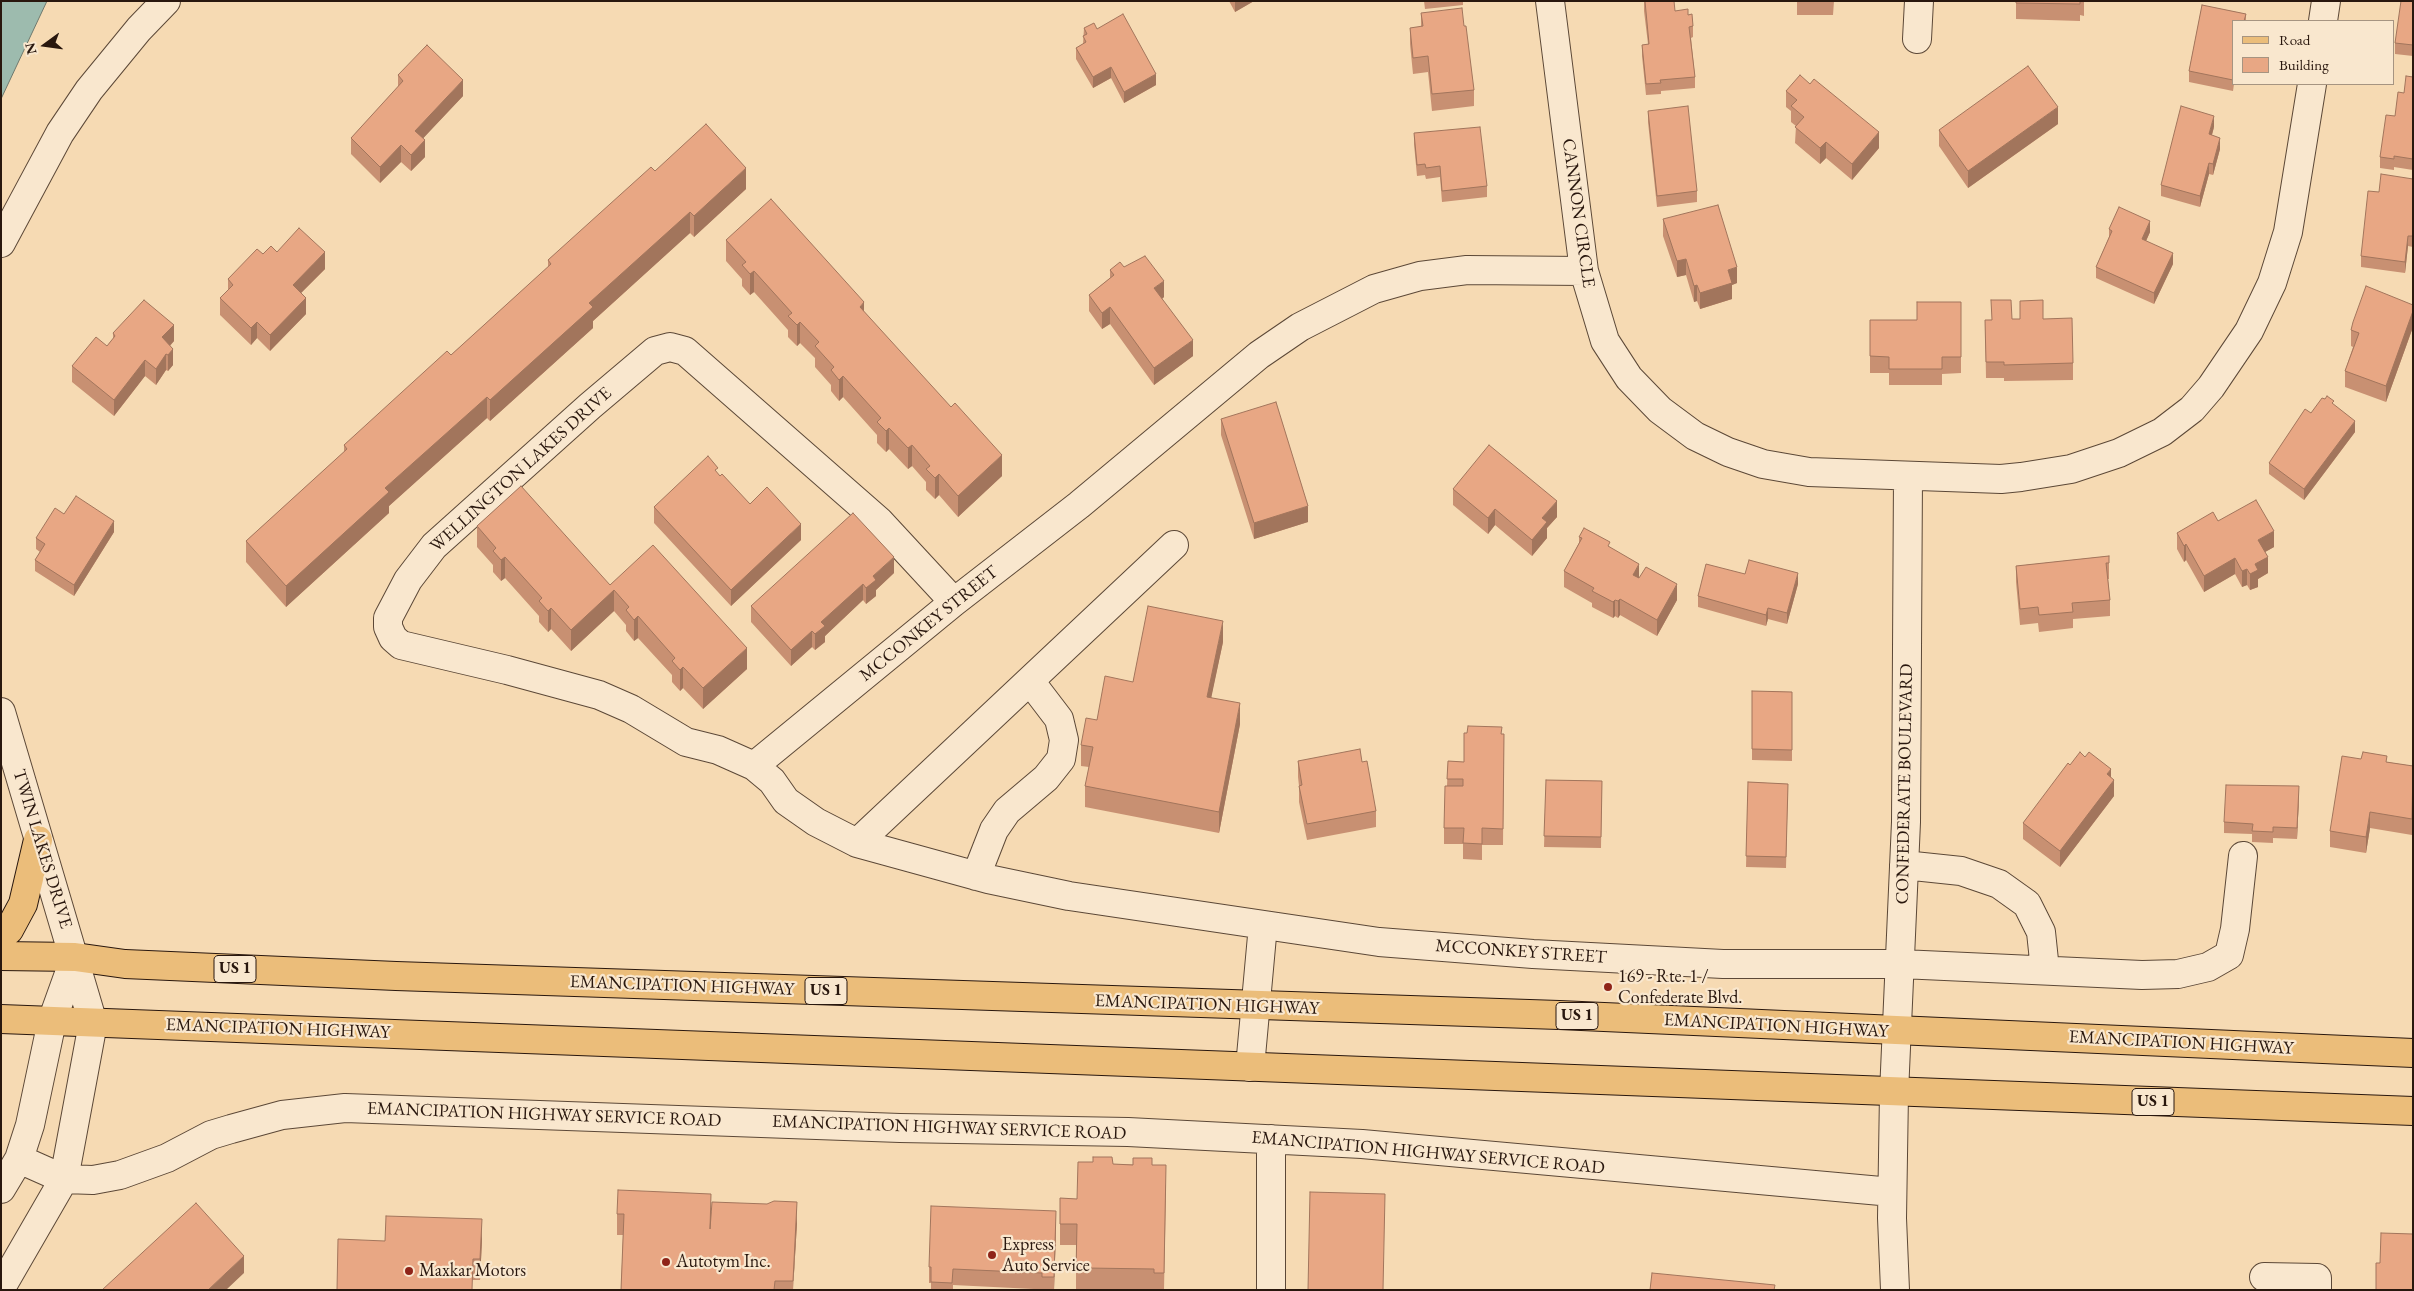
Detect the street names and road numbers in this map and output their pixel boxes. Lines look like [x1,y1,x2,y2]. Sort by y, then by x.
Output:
street label: CANNON CIRCLE [1557,137,1599,289]
street label: WELLINGTON LAKES DRIVE [426,383,616,557]
street label: MCCONKEY STREET [855,562,1003,686]
street label: CONFEDERATE BOULEVARD [1892,663,1918,905]
street label: TWIN LAKES DRIVE [7,767,77,931]
street label: MCCONKEY STREET [1435,935,1607,969]
road number: US 1 [214,956,256,982]
street label: EMANCIPATION HIGHWAY [569,971,795,1001]
road number: US 1 [805,978,847,1004]
street label: EMANCIPATION HIGHWAY [1094,990,1320,1020]
road number: US 1 [1556,1002,1598,1030]
street label: EMANCIPATION HIGHWAY [1663,1009,1889,1043]
street label: EMANCIPATION HIGHWAY [165,1014,391,1044]
street label: EMANCIPATION HIGHWAY [2068,1026,2294,1060]
road number: US 1 [2132,1088,2174,1116]
street label: EMANCIPATION HIGHWAY SERVICE ROAD [366,1098,722,1132]
street label: EMANCIPATION HIGHWAY SERVICE ROAD [771,1111,1127,1145]
street label: EMANCIPATION HIGHWAY SERVICE ROAD [1250,1127,1606,1179]

